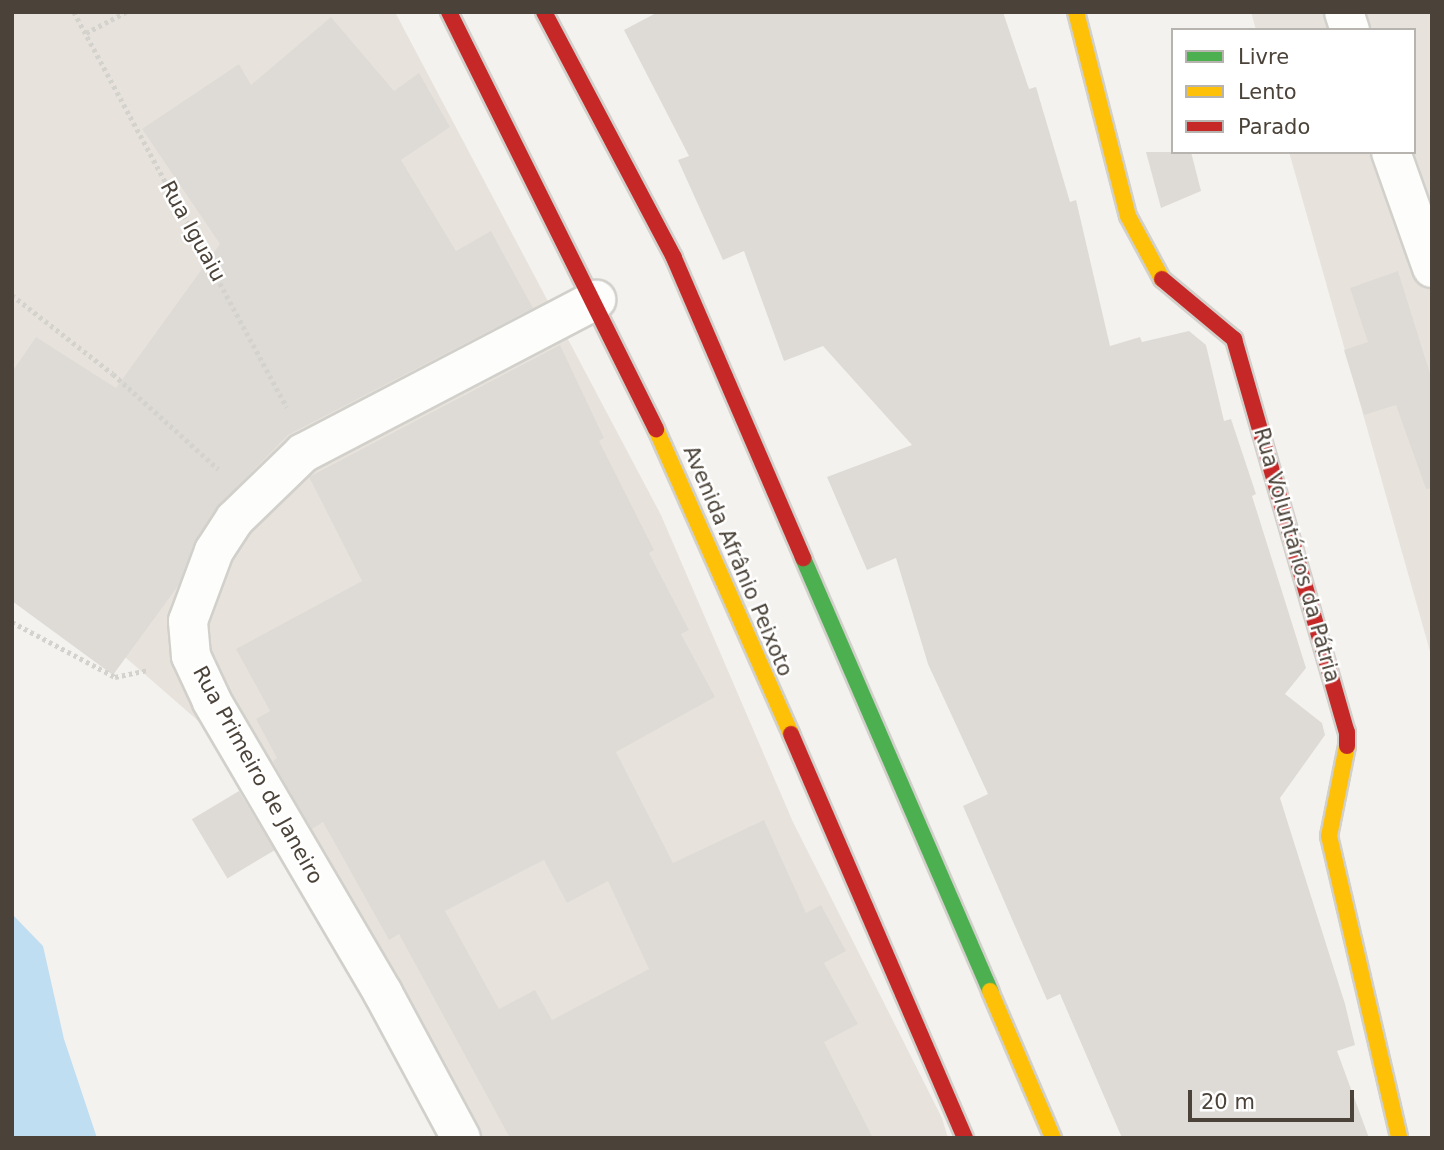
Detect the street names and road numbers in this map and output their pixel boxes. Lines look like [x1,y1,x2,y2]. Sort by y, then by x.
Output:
street label: Rua Iguaiu [155,176,231,286]
street label: Rua Voluntários da Pátria [1249,425,1345,685]
street label: Avenida Afrânio Peixoto [678,442,798,680]
street label: Rua Primeiro de Janeiro [188,662,328,888]

